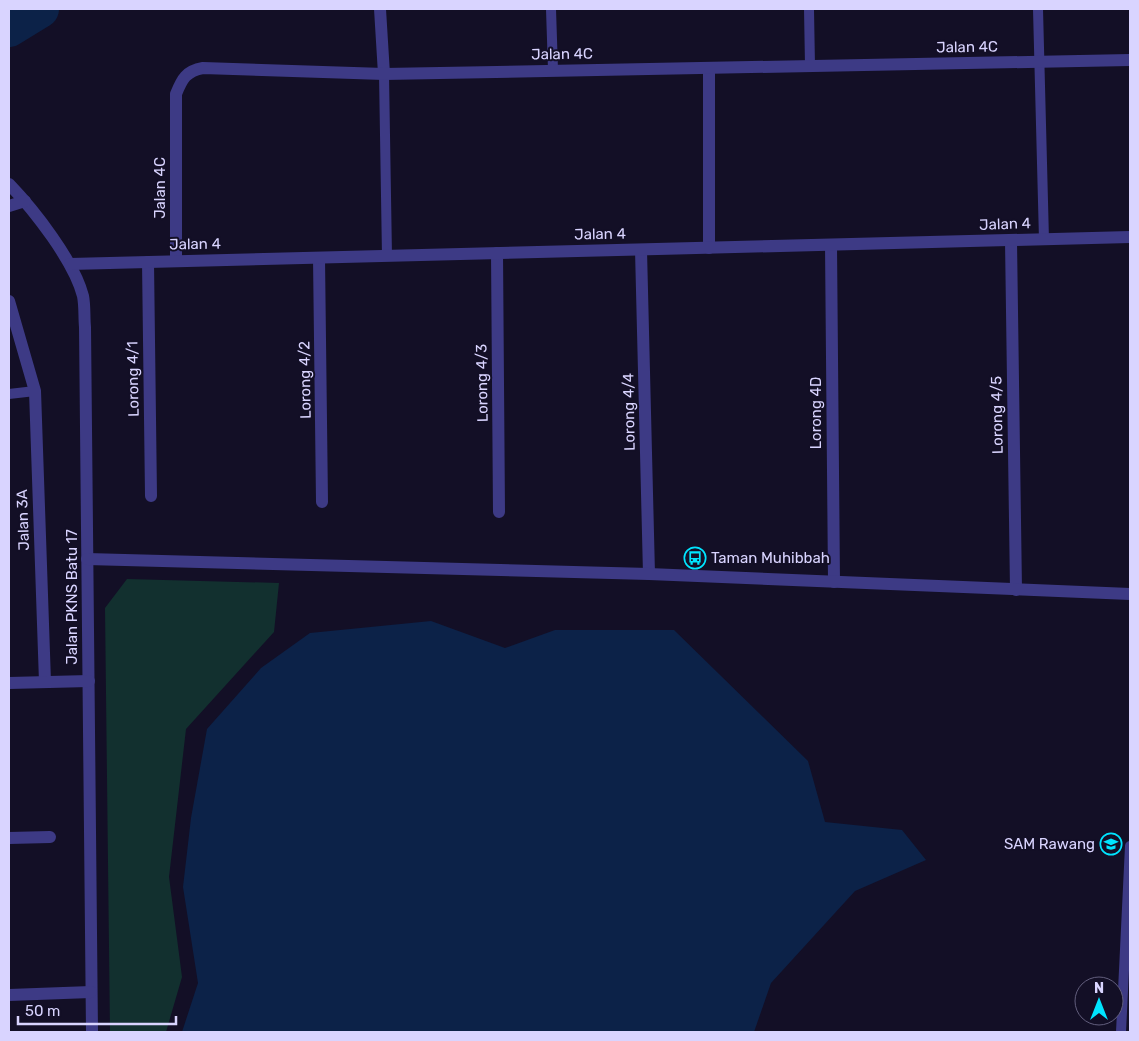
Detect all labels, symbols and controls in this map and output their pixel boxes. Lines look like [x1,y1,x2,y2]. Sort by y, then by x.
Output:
street label: Jalan 4C [936,37,998,57]
street label: Jalan 4C [531,44,593,64]
street label: Jalan 4C [151,157,169,219]
street label: Jalan 4 [979,214,1031,234]
street label: Jalan 4 [574,225,626,243]
street label: Jalan 4 [169,235,221,253]
street label: Lorong 4/1 [123,341,143,417]
street label: Lorong 4/2 [295,341,315,419]
street label: Lorong 4/3 [472,344,492,422]
street label: Lorong 4/4 [619,373,639,451]
street label: Lorong 4/5 [987,376,1007,454]
street label: Lorong 4D [807,377,825,449]
street label: Jalan 3A [13,489,33,551]
street label: Jalan PKNS Batu 17 [63,529,81,665]
bus stop icon: Taman Muhibbah [683,546,707,570]
place label: Taman Muhibbah [711,549,830,567]
school or university icon: SAM Rawang [1099,832,1123,856]
place label: SAM Rawang [1004,835,1095,853]
north arrow [1074,976,1124,1026]
text: N [1094,980,1104,997]
scale bar [18,994,175,1026]
text: 50 m [25,1002,60,1020]

